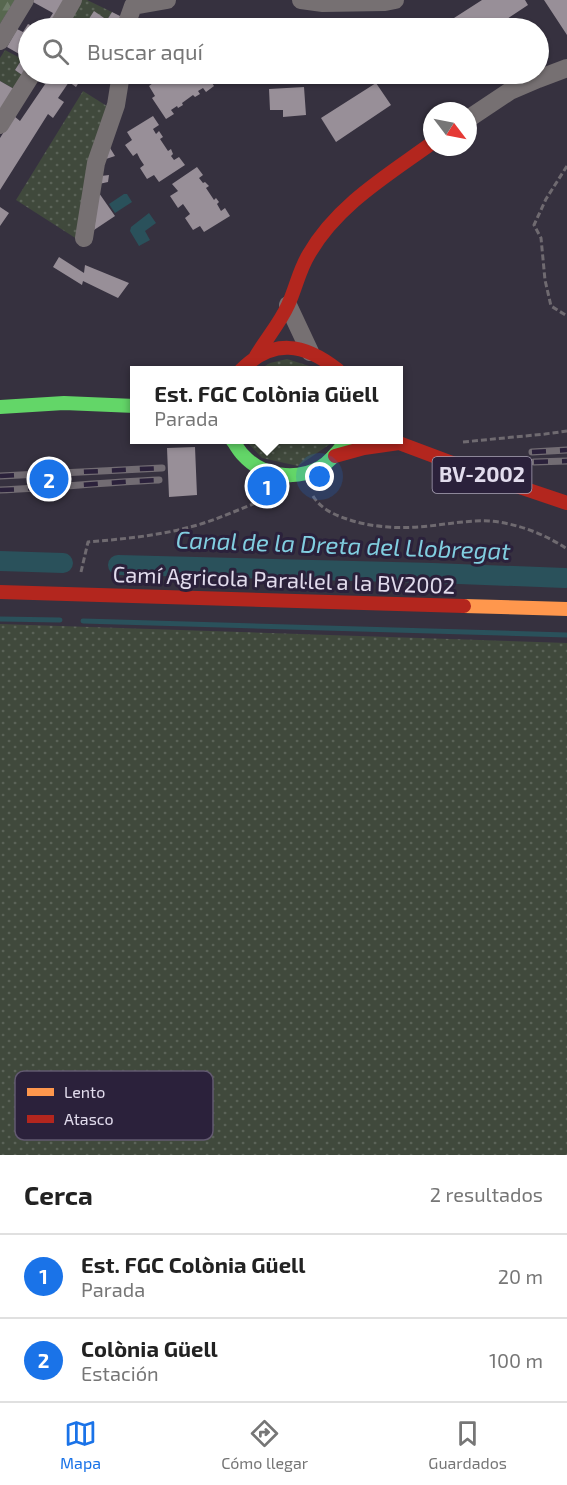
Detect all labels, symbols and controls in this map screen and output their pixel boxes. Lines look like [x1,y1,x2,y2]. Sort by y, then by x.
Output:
search box [18,18,549,84]
icon: search [39,35,72,68]
text: Buscar aquí [87,38,203,64]
north arrow [423,102,477,156]
popup [130,366,403,444]
text: Est. FGC Colònia Güell [154,380,379,406]
text: Parada [154,406,218,430]
pin: 2 [29,456,68,502]
road number: BV-2002 [432,457,532,493]
your location [305,462,334,491]
pin: 1 [248,464,286,508]
water label: Canal de la Dreta del Llobregat [175,524,512,565]
street label: Camí Agricola Paral·lel a la BV2002 [112,560,456,598]
legend [15,1071,213,1140]
text: Lento [64,1082,105,1101]
text: Atasco [64,1109,114,1128]
text: Cerca [24,1179,93,1210]
text: 2 resultados [430,1182,543,1206]
text: Est. FGC Colònia Güell [81,1251,306,1277]
text: 1 [39,1264,48,1288]
text: 20 m [498,1264,543,1288]
text: Parada [81,1277,145,1301]
text: Colònia Güell [81,1335,218,1361]
text: 2 [38,1348,49,1372]
text: 100 m [489,1348,543,1372]
text: Estación [81,1361,159,1385]
tab: Mapa [60,1417,101,1472]
tab: Cómo llegar [221,1417,308,1472]
tab: Guardados [428,1417,507,1472]

